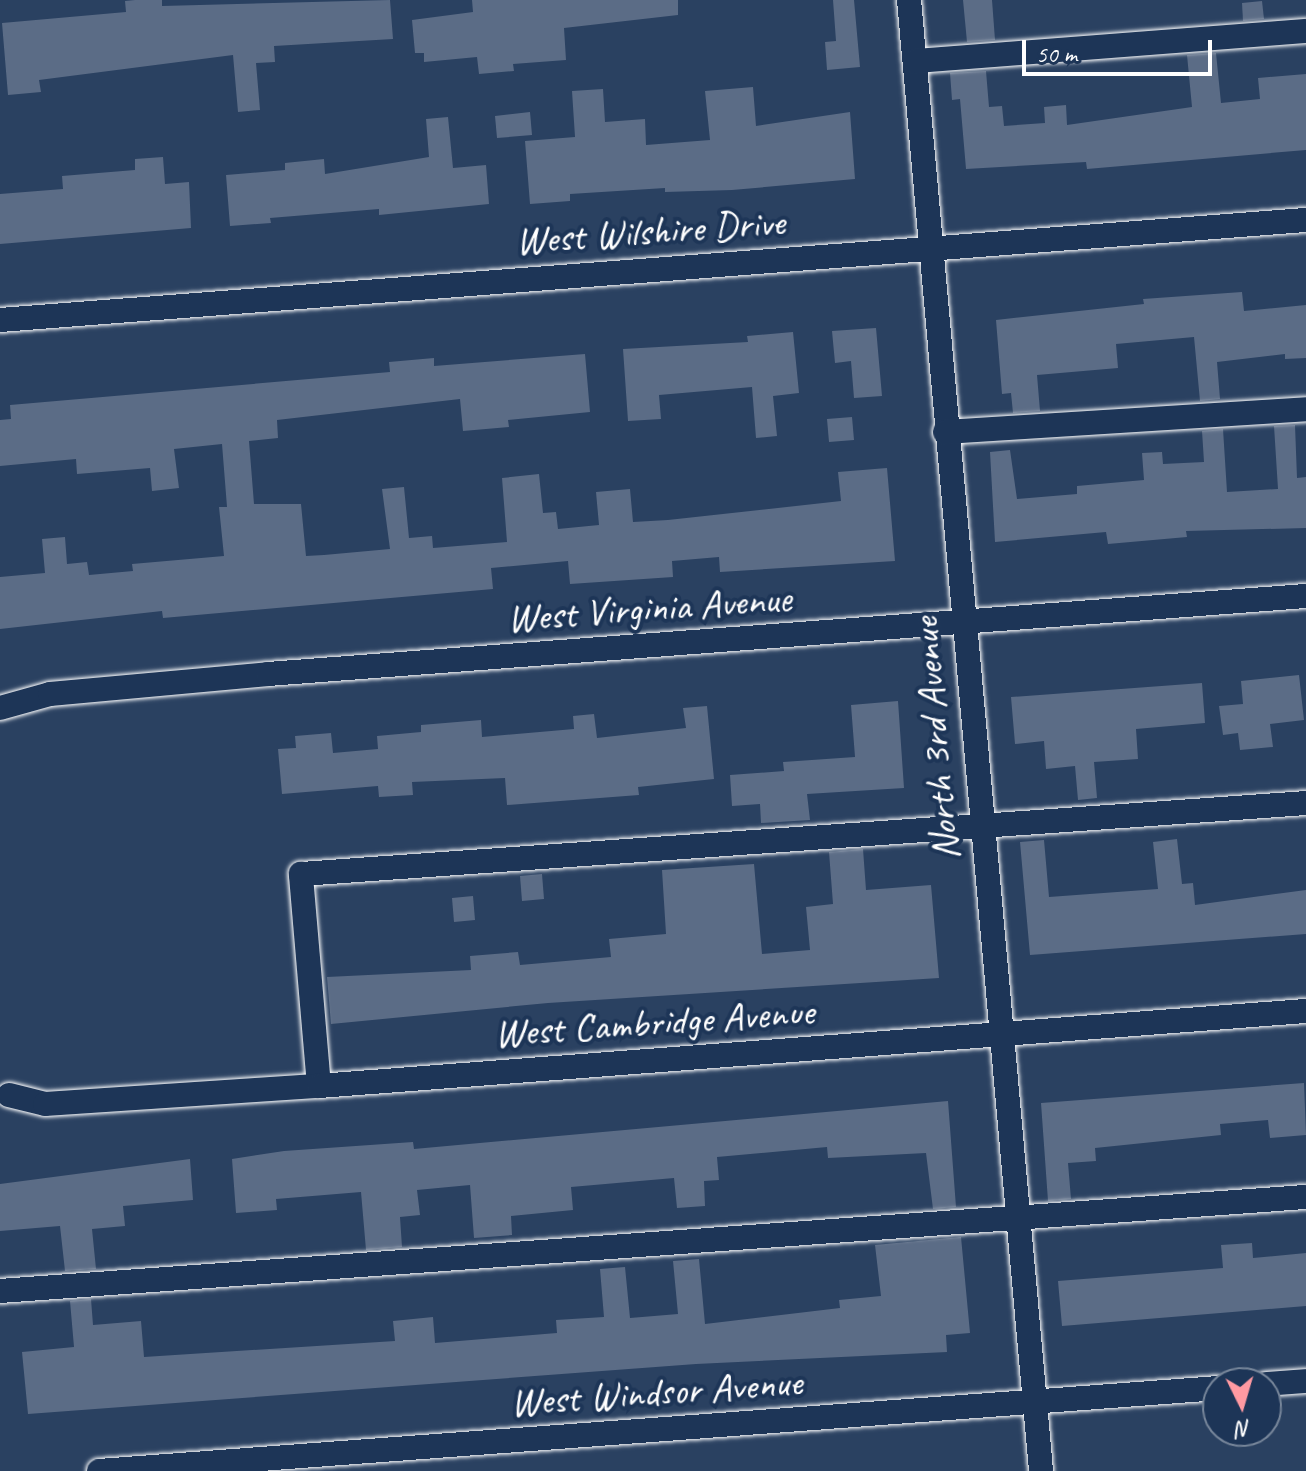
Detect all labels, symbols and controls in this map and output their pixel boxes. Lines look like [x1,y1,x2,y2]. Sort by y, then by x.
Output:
scale bar [1026,24,1216,74]
text: 50 m [1036,39,1077,69]
street label: West Wilshire Drive [513,198,787,264]
street label: West Virginia Avenue [504,574,794,642]
street label: North 3rd Avenue [900,616,970,862]
street label: West Cambridge Avenue [492,987,816,1057]
street label: West Windsor Avenue [508,1358,804,1426]
north arrow [1202,1367,1282,1447]
text: N [1236,1414,1252,1443]

